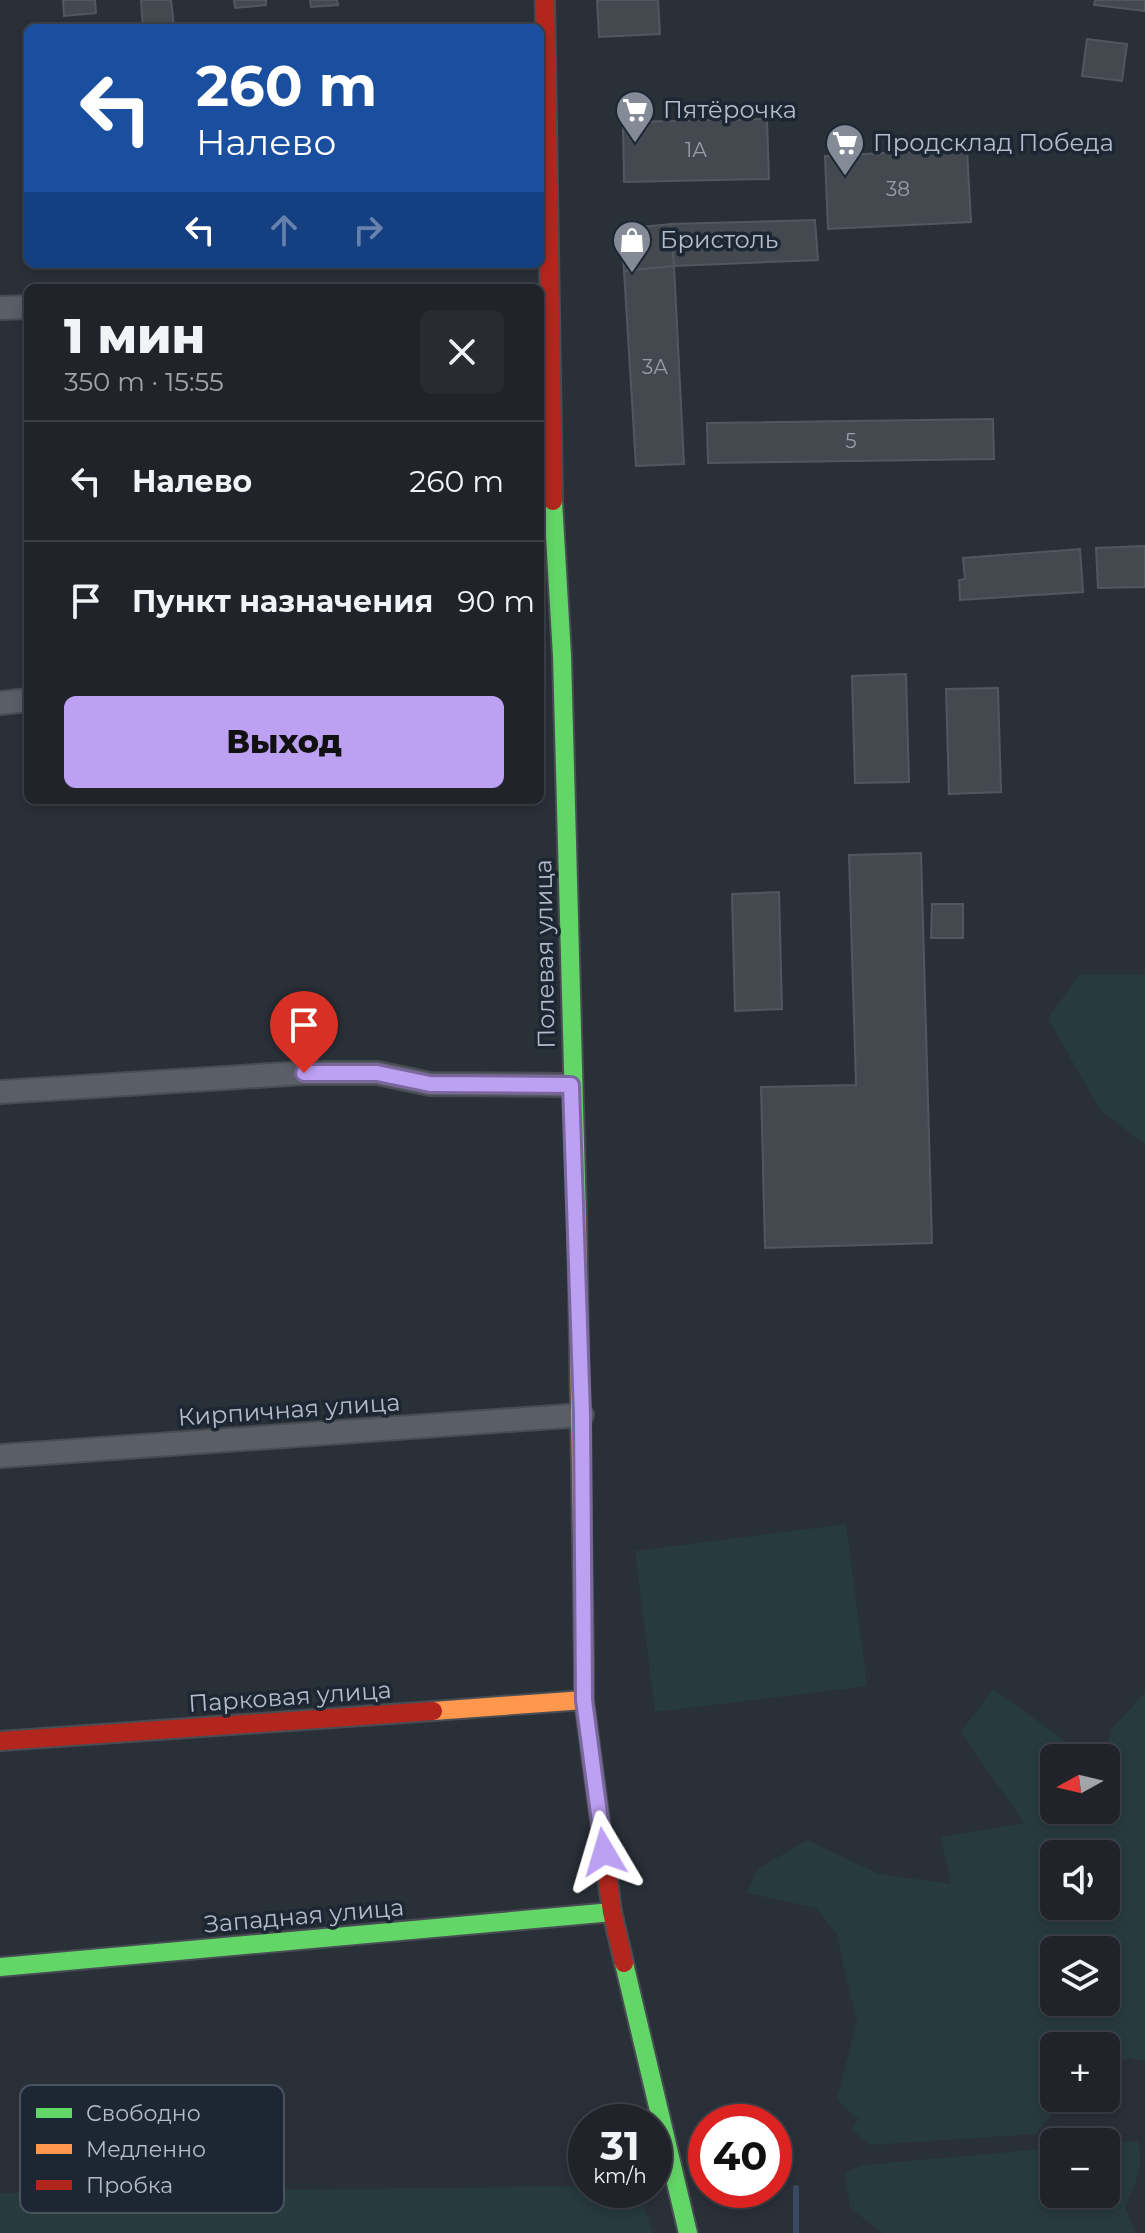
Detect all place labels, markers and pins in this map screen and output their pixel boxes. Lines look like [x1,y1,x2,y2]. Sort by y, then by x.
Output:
supermarket icon: Пятёрочка [614,89,656,144]
place label: Пятёрочка [663,95,797,124]
supermarket icon: Продсклад Победа [824,122,866,177]
place label: Продсклад Победа [873,128,1114,157]
shop icon: Бристоль [611,219,653,274]
place label: Бристоль [660,225,778,254]
pin [270,991,338,1073]

